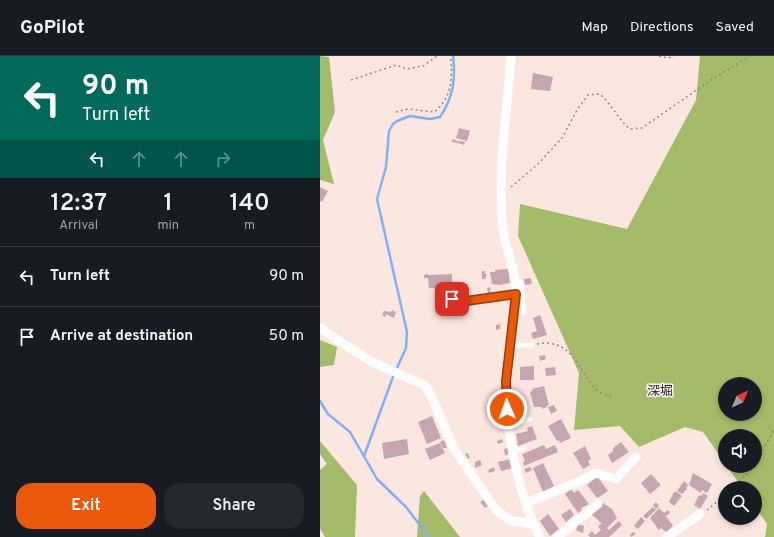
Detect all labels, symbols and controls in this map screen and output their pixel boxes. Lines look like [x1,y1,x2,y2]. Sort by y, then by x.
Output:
text: GoPilot [20,16,85,40]
text: Map [582,19,608,36]
text: Directions [630,19,694,36]
text: Saved [716,19,754,36]
text: 90 m [82,69,149,105]
icon: left [16,72,68,124]
text: Turn left [82,104,150,127]
icon: left [86,148,108,170]
icon: ahead [128,148,150,170]
icon: ahead [170,148,192,170]
icon: right [212,148,234,170]
text: 12:37 [50,189,107,219]
text: 1 [164,189,173,219]
text: 140 [229,189,270,219]
text: Arrival [59,218,98,234]
text: min [157,218,179,234]
text: m [244,218,255,234]
icon: left [16,266,38,288]
text: Turn left [50,267,110,286]
text: 90 m [269,267,304,286]
pin [435,282,469,316]
icon: arrive [441,288,463,310]
icon: arrive [16,326,38,348]
text: Arrive at destination [50,327,193,346]
text: 50 m [269,327,304,346]
north arrow [718,377,762,421]
map controls [718,377,762,525]
district label: 深堀 [647,384,673,400]
position arrow [486,388,528,430]
button: sound [718,429,762,473]
button: search [718,481,762,525]
button: Exit [16,483,156,529]
button: Share [164,483,304,529]

